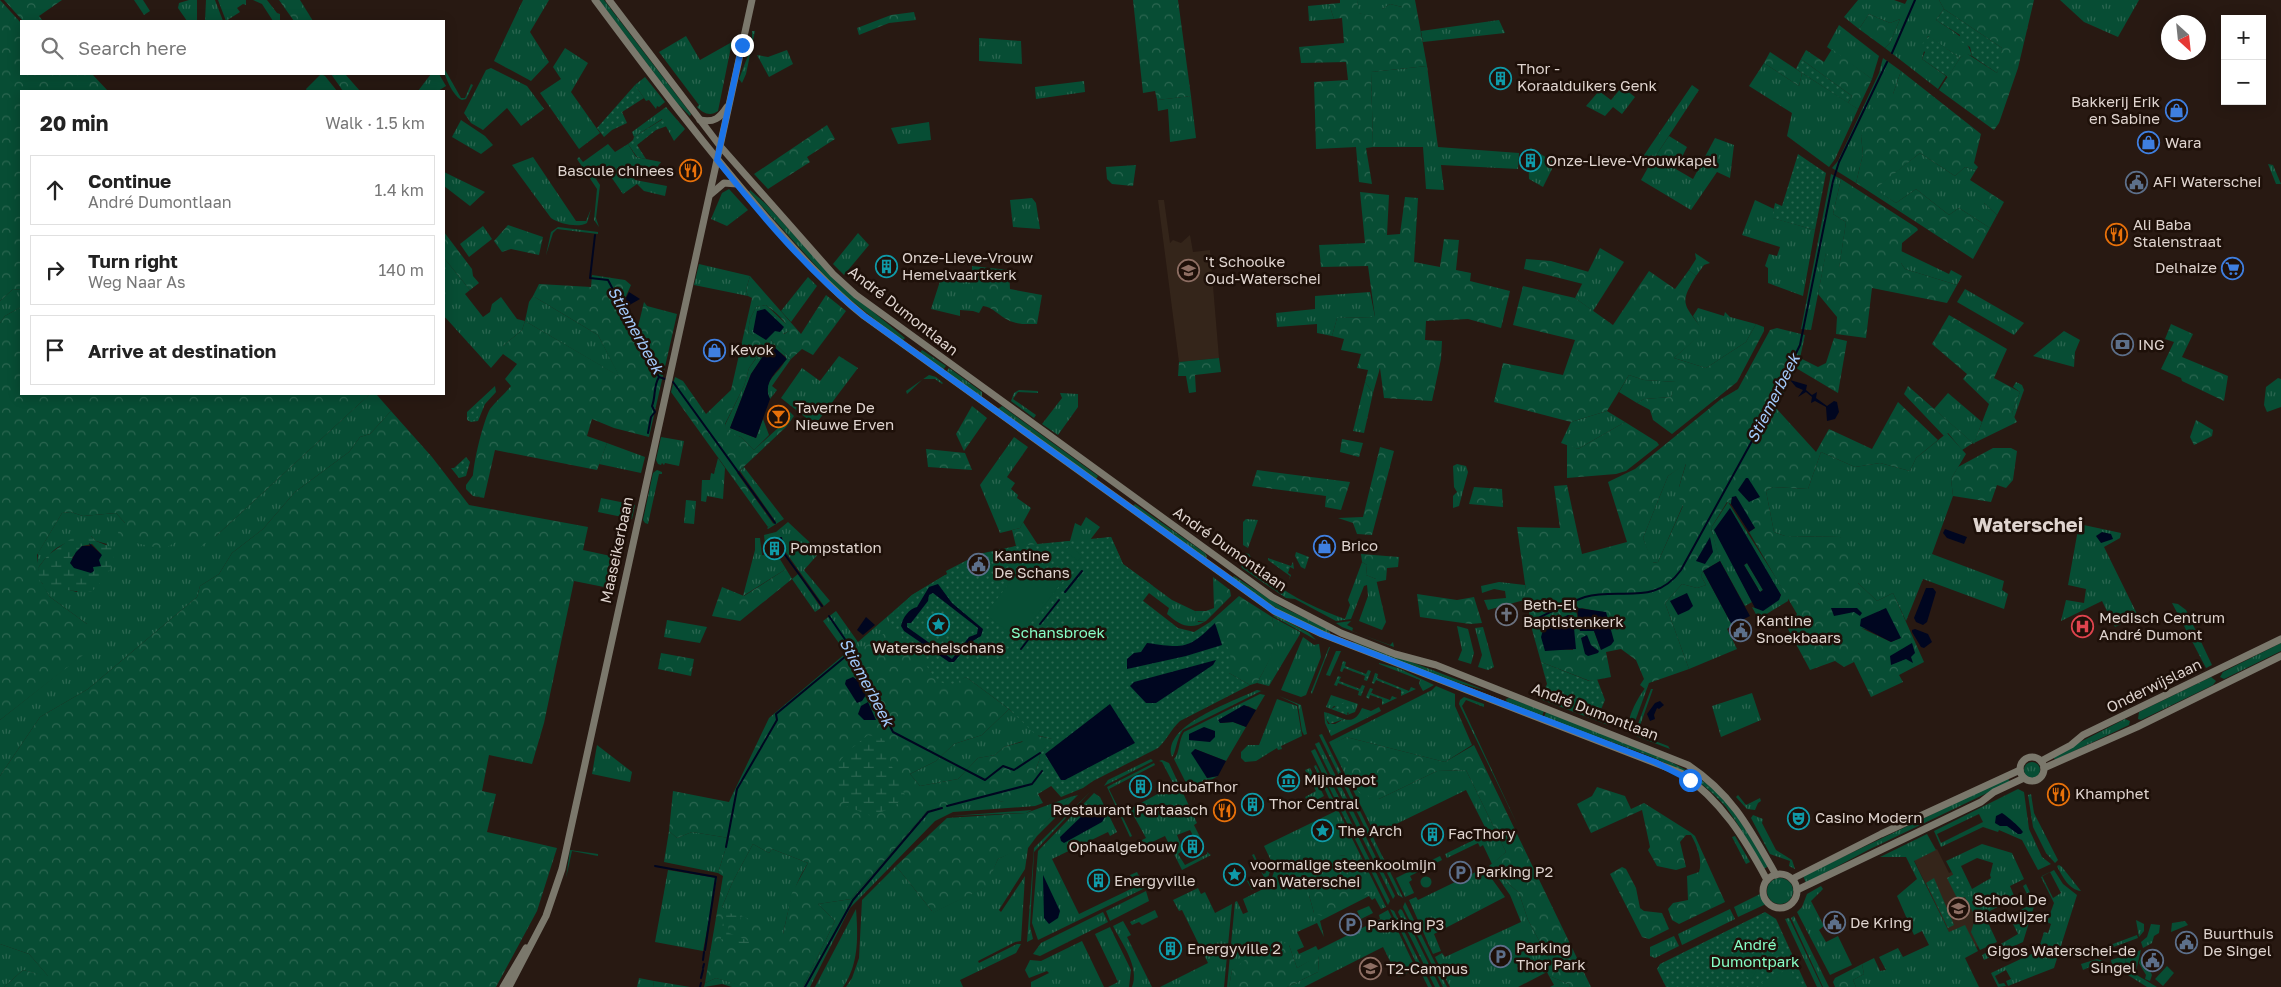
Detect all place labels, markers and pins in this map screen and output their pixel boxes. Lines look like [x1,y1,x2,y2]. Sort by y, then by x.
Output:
place label: Thor - Koraalduikers Genk [1517,59,1658,94]
building icon: Thor - Koraalduikers Genk [1489,66,1513,90]
place label: Bakkerij Erik en Sabine [2071,92,2161,127]
shop icon: Bakkerij Erik en Sabine [2164,99,2188,123]
shop icon: Wara [2137,131,2161,155]
place label: Wara [2165,133,2201,151]
building icon: Onze-Lieve-Vrouwkapel [1518,149,1542,173]
place label: Onze-Lieve-Vrouwkapel [1546,151,1717,169]
restaurant icon: Bascule chinees [678,159,702,183]
place label: Bascule chinees [557,161,674,179]
public building icon: AFI Waterschei [2125,170,2149,194]
place label: AFI Waterschei [2153,172,2261,190]
place label: Ali Baba Stalenstraat [2133,215,2222,250]
restaurant icon: Ali Baba Stalenstraat [2105,222,2129,246]
place label: Onze-Lieve-Vrouw Hemelvaartkerk [902,248,1033,283]
place label: 't Schoolke Oud-Waterschei [1205,252,1321,287]
building icon: Onze-Lieve-Vrouw Hemelvaartkerk [874,255,898,279]
supermarket icon: Delhaize [2221,256,2245,280]
place label: Delhaize [2155,258,2217,276]
school or university icon: 't Schoolke Oud-Waterschei [1177,259,1201,283]
bank icon: ING [2110,333,2134,357]
place label: ING [2138,335,2165,353]
shop icon: Kevok [702,338,726,362]
place label: Kevok [730,340,775,358]
place label: Taverne De Nieuwe Erven [795,398,894,433]
bar icon: Taverne De Nieuwe Erven [767,405,791,429]
shop icon: Brico [1313,534,1337,558]
building icon: Pompstation [762,536,786,560]
place label: Brico [1341,536,1378,554]
place label: Pompstation [790,538,882,556]
place label: Kantine De Schans [994,546,1070,581]
public building icon: Kantine De Schans [966,553,990,577]
place label: Beth-El Baptistenkerk [1523,595,1624,630]
church icon: Beth-El Baptistenkerk [1495,602,1519,626]
place label: Medisch Centrum André Dumont [2099,608,2225,643]
place label: Kantine Snoekbaars [1756,611,1841,646]
place icon: Waterscheischans [926,613,950,637]
hospital icon: Medisch Centrum André Dumont [2071,615,2095,639]
public building icon: Kantine Snoekbaars [1728,618,1752,642]
place label: Waterscheischans [872,638,1004,656]
museum icon: Mijndepot [1276,768,1300,792]
place label: Mijndepot [1304,770,1376,788]
building icon: IncubaThor [1129,775,1153,799]
place label: IncubaThor [1157,777,1238,795]
restaurant icon: Khamphet [2047,782,2071,806]
place label: Khamphet [2075,784,2149,802]
building icon: Thor Central [1241,792,1265,816]
place label: Thor Central [1269,794,1359,812]
restaurant icon: Restaurant Partaasch [1212,798,1236,822]
place label: Restaurant Partaasch [1052,800,1208,818]
theatre icon: Casino Modern [1787,806,1811,830]
place label: Casino Modern [1815,808,1923,826]
place icon: The Arch [1310,819,1334,843]
place label: The Arch [1338,821,1402,839]
building icon: FacThory [1420,822,1444,846]
place label: FacThory [1448,824,1516,842]
building icon: Ophaalgebouw [1181,835,1205,859]
place label: Ophaalgebouw [1068,837,1177,855]
place label: voormalige steenkoolmijn van Waterschei [1250,855,1436,890]
parking icon: Parking P2 [1448,860,1472,884]
place icon: voormalige steenkoolmijn van Waterschei [1222,862,1246,886]
place label: Parking P2 [1476,862,1553,880]
building icon: Energyville [1086,869,1110,893]
place label: Energyville [1114,871,1196,889]
place label: School De Bladwijzer [1974,890,2049,925]
school or university icon: School De Bladwijzer [1946,897,1970,921]
public building icon: De Kring [1822,911,1846,935]
parking icon: Parking P3 [1339,913,1363,937]
place label: De Kring [1850,913,1912,931]
place label: Parking P3 [1367,915,1444,933]
place label: Buurthuis De Singel [2203,924,2274,959]
public building icon: Buurthuis De Singel [2175,931,2199,955]
building icon: Energyville 2 [1159,937,1183,961]
place label: Parking Thor Park [1516,938,1586,973]
place label: Energyville 2 [1187,939,1281,957]
place label: Gigos Waterschei-de Singel [1987,941,2136,976]
parking icon: Parking Thor Park [1488,945,1512,969]
public building icon: Gigos Waterschei-de Singel [2140,948,2164,972]
school or university icon: T2-Campus [1358,957,1382,981]
place label: T2-Campus [1386,959,1468,977]

